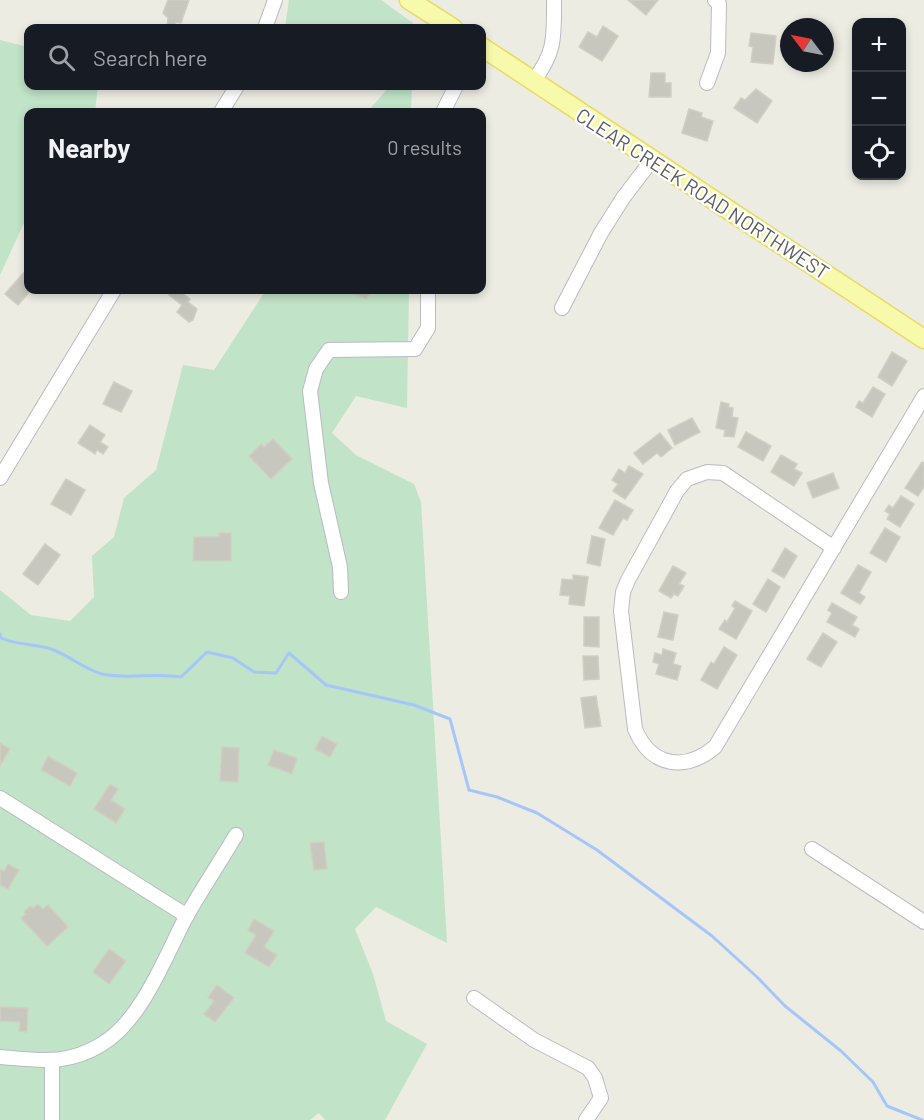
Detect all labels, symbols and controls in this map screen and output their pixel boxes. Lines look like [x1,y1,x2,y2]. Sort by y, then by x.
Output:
north arrow [780,18,834,72]
map controls [852,18,906,180]
button: + [852,18,906,72]
search box [24,24,486,90]
icon: search [45,41,78,74]
text: Search here [93,44,207,70]
button: − [852,72,906,126]
street label: CLEAR CREEK ROAD NORTHWEST [572,102,834,284]
button: locate [852,126,906,180]
text: Nearby [48,132,130,163]
text: 0 results [387,135,462,159]

